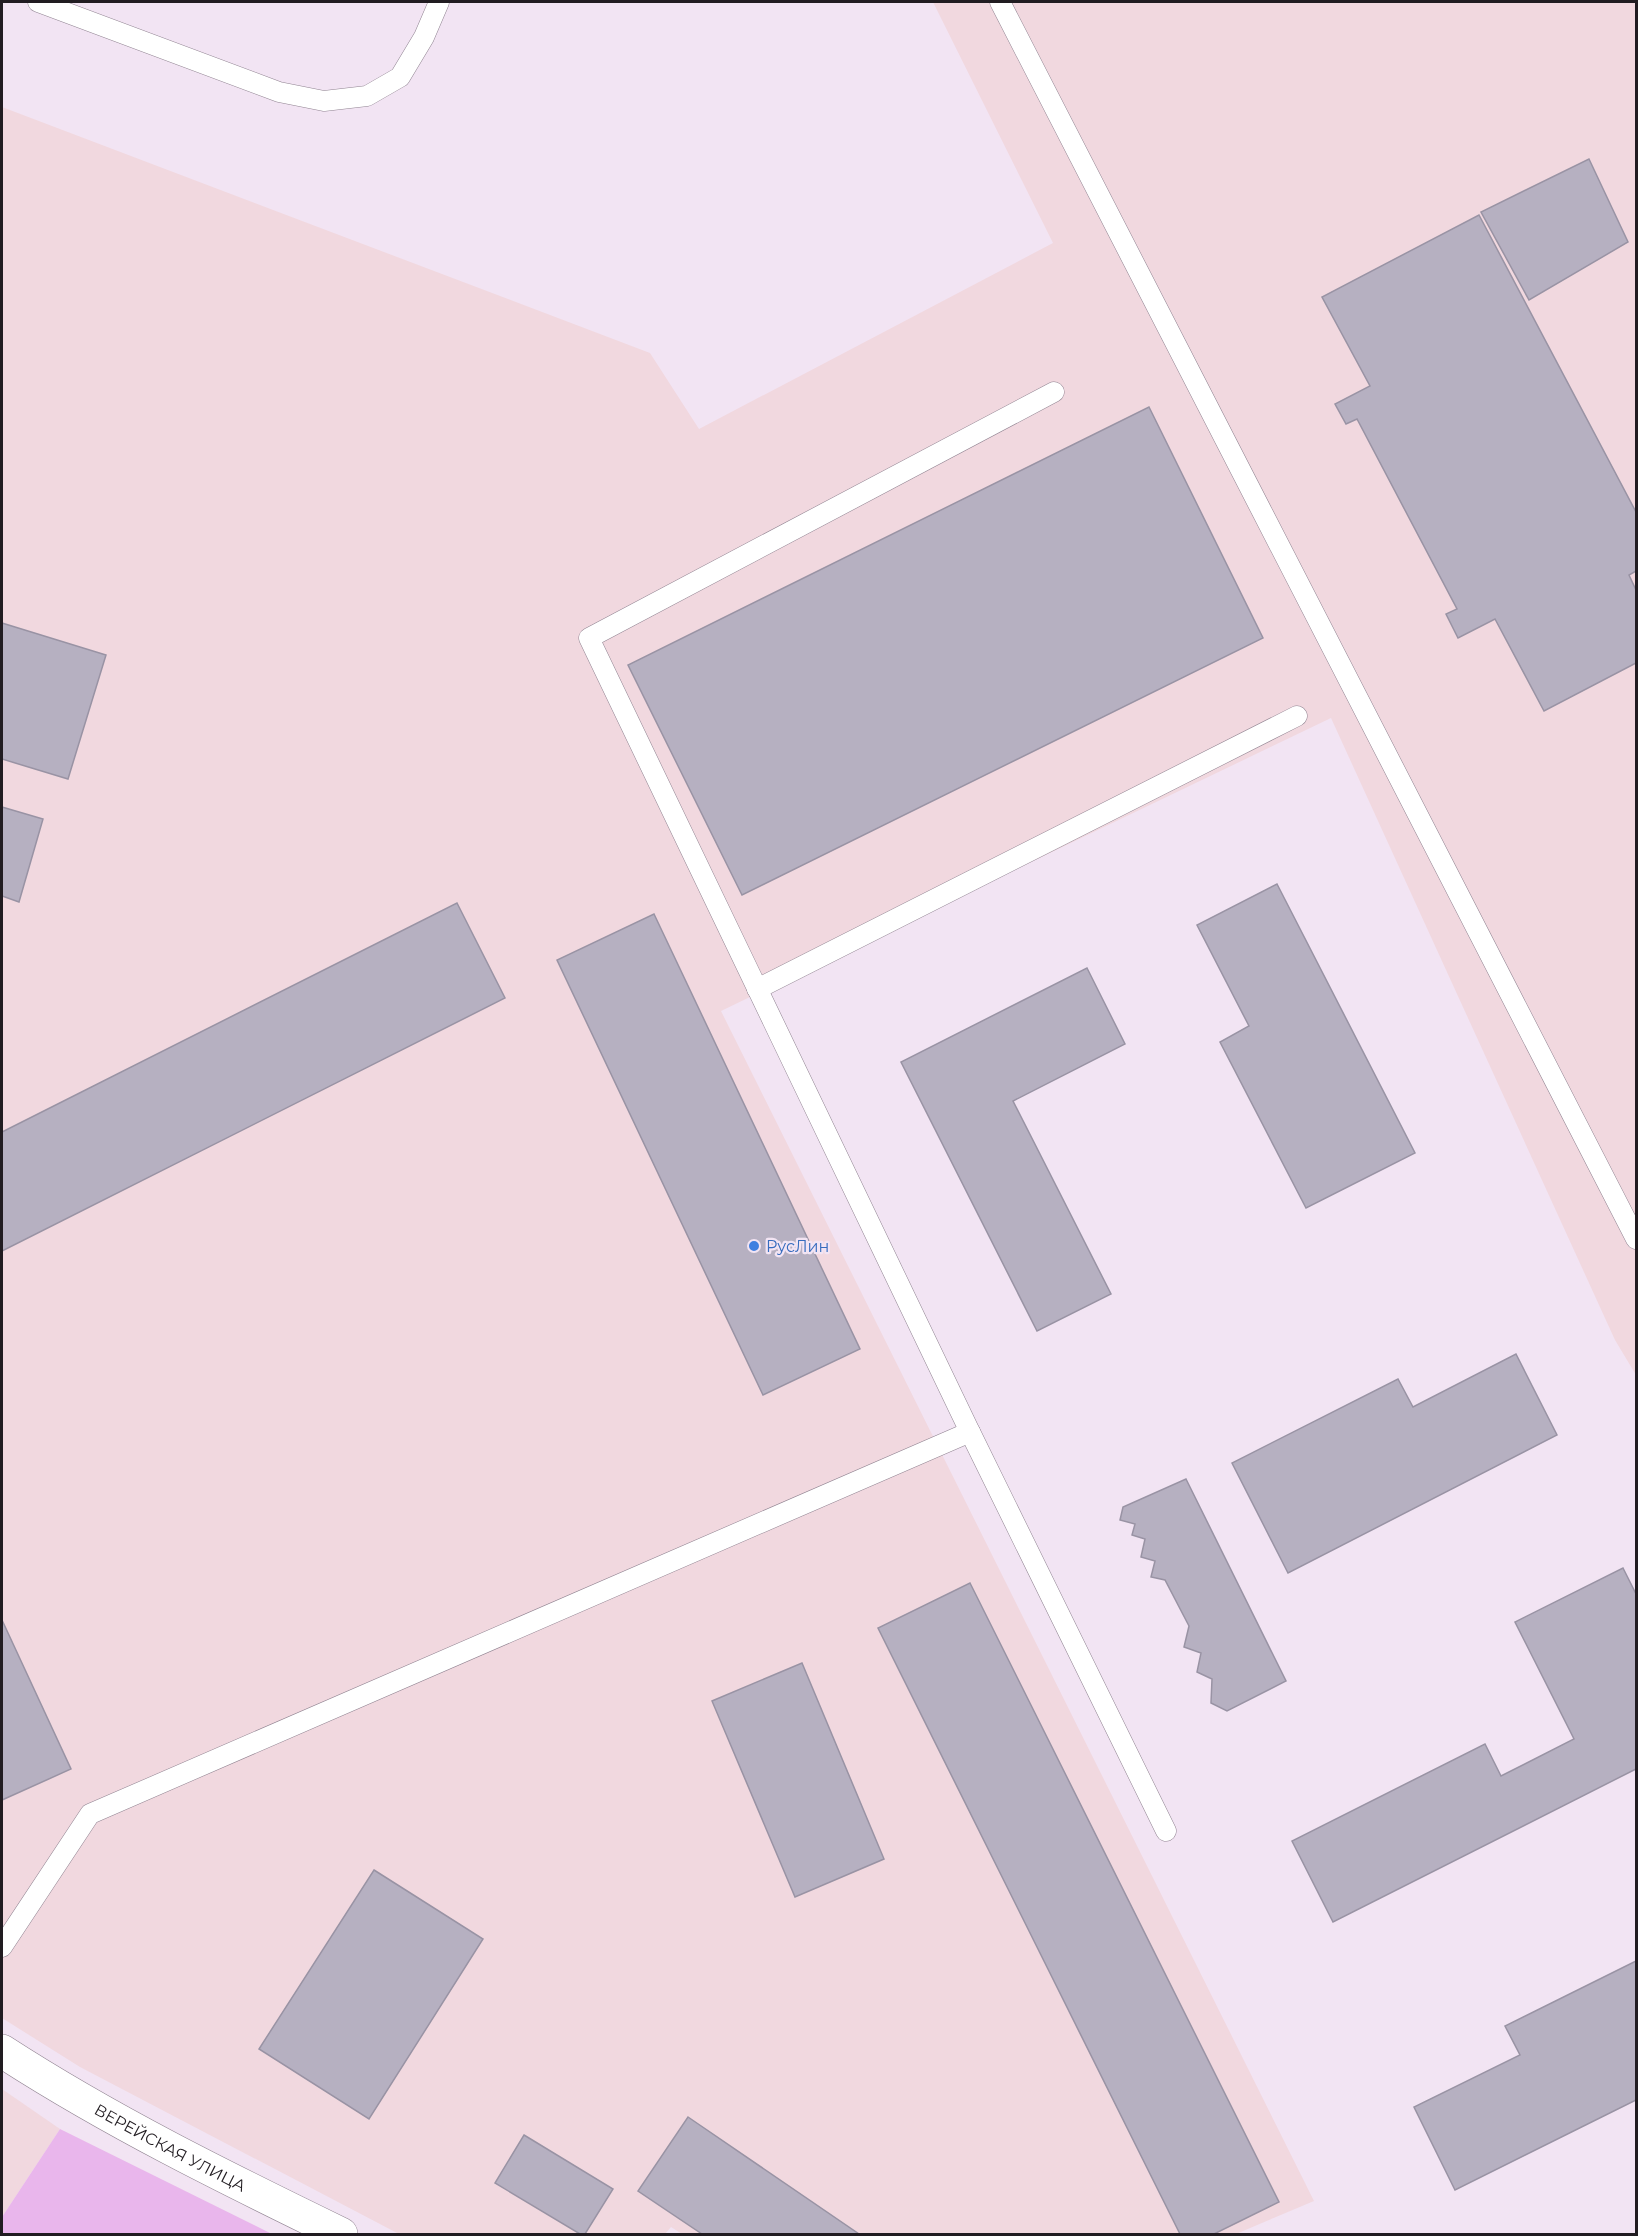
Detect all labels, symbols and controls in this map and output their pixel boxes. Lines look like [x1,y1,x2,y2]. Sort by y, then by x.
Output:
place label: РусЛин [766,1237,829,1256]
marker: РусЛин [747,1239,761,1253]
street label: ВЕРЕЙСКАЯ УЛИЦА [91,2100,249,2195]

